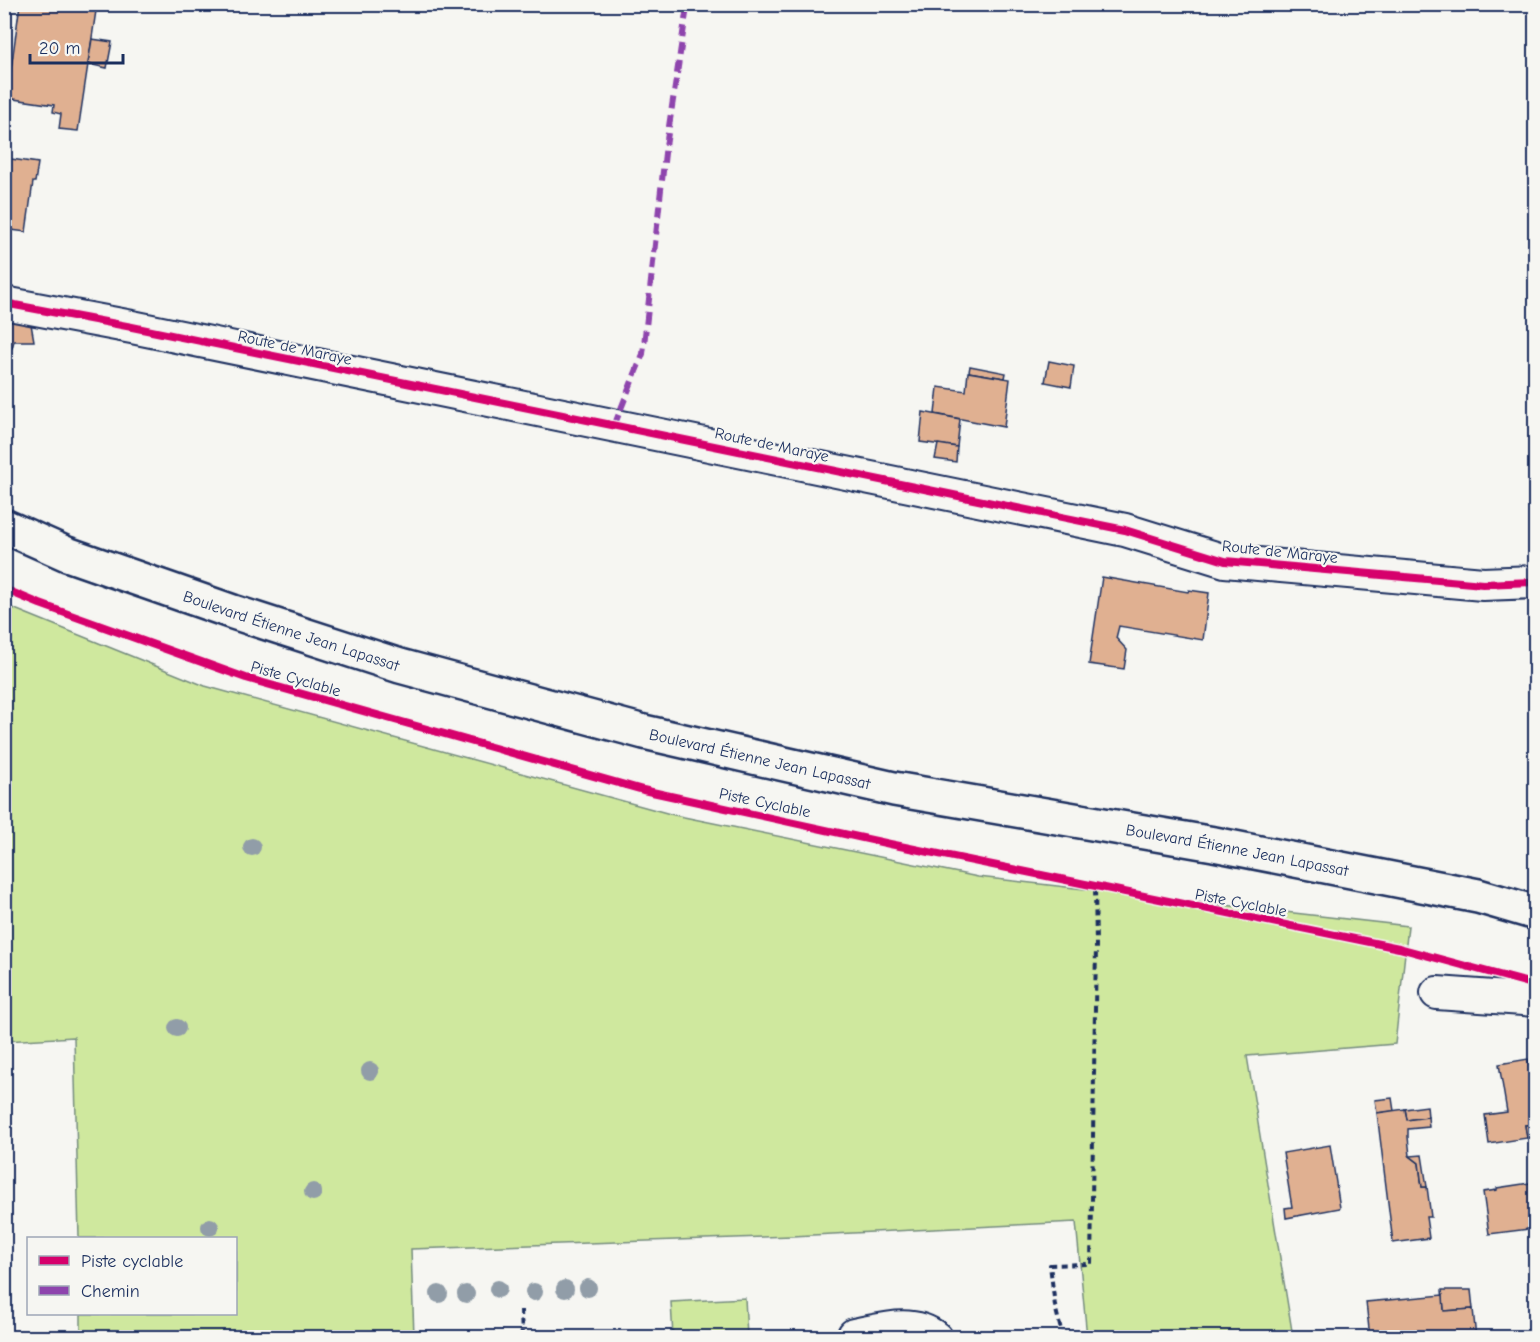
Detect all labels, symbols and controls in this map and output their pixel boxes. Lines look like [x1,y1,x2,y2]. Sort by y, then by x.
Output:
scale bar [30,27,123,65]
text: 20 m [39,38,80,59]
street label: Route de Maraye [236,327,353,369]
street label: Route de Maraye [713,424,830,466]
street label: Route de Maraye [1221,537,1339,567]
street label: Boulevard Étienne Jean Lapassat [181,587,402,675]
street label: Piste Cyclable [249,657,343,700]
street label: Boulevard Étienne Jean Lapassat [647,725,872,793]
street label: Piste Cyclable [717,785,812,821]
street label: Boulevard Étienne Jean Lapassat [1124,821,1350,880]
street label: Piste Cyclable [1193,885,1288,921]
legend [27,1237,237,1315]
text: Piste cyclable [81,1251,183,1272]
text: Chemin [81,1281,140,1302]

